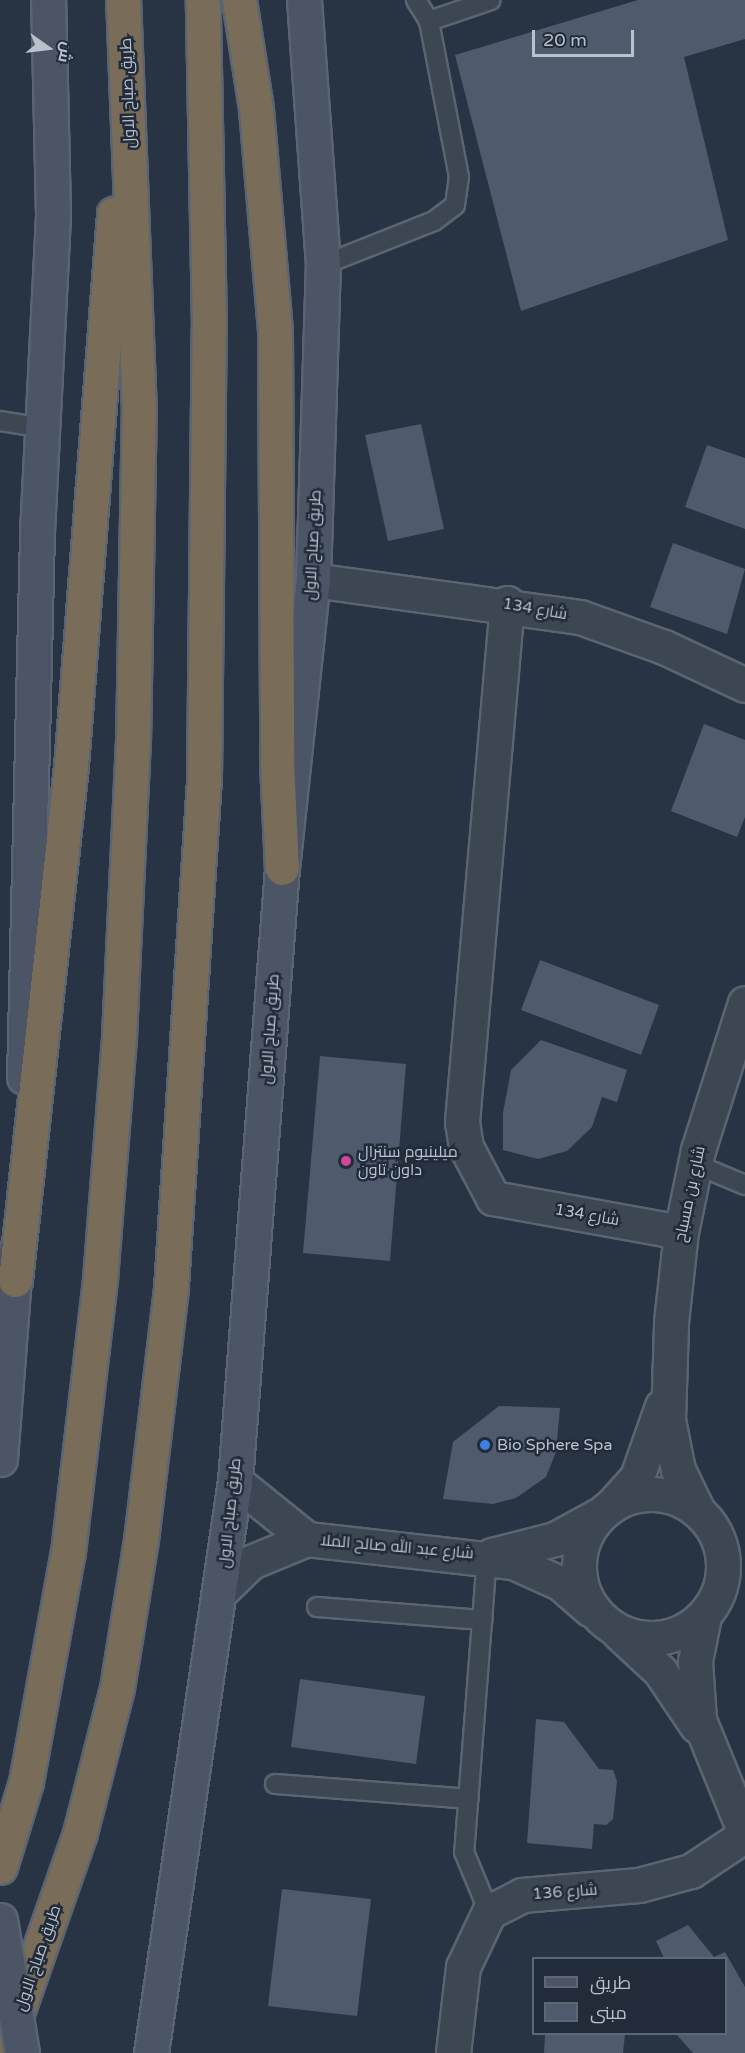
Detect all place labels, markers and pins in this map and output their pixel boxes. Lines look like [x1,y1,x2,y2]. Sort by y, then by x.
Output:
place label: ميلينيوم سنترال داون تاون [358,1142,458,1180]
marker: ميلينيوم سنترال داون تاون [339,1154,353,1168]
place label: Bio Sphere Spa [497,1435,612,1455]
marker: Bio Sphere Spa [478,1438,492,1452]

